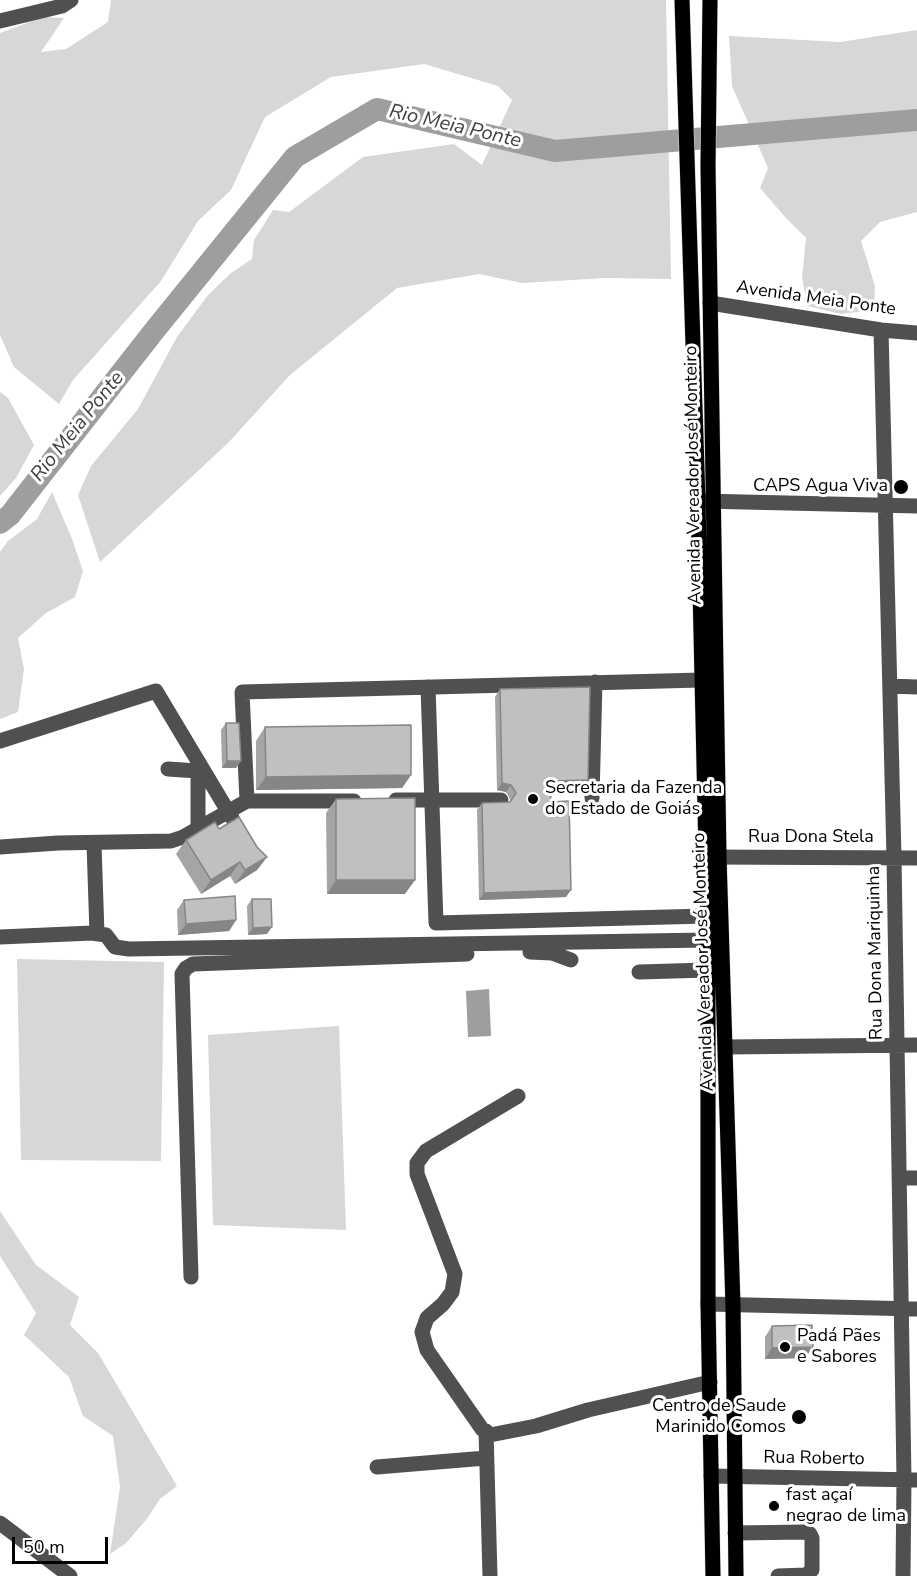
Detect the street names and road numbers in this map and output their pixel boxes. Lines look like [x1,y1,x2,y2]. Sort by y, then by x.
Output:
street label: Avenida Meia Ponte [735,277,897,321]
street label: Avenida Vereador José Monteiro [681,345,707,605]
street label: Rua Dona Stela [748,827,874,849]
street label: Avenida Vereador José Monteiro [689,832,719,1092]
street label: Rua Dona Mariquinha [864,866,888,1040]
street label: Rua Roberto [763,1447,865,1471]

